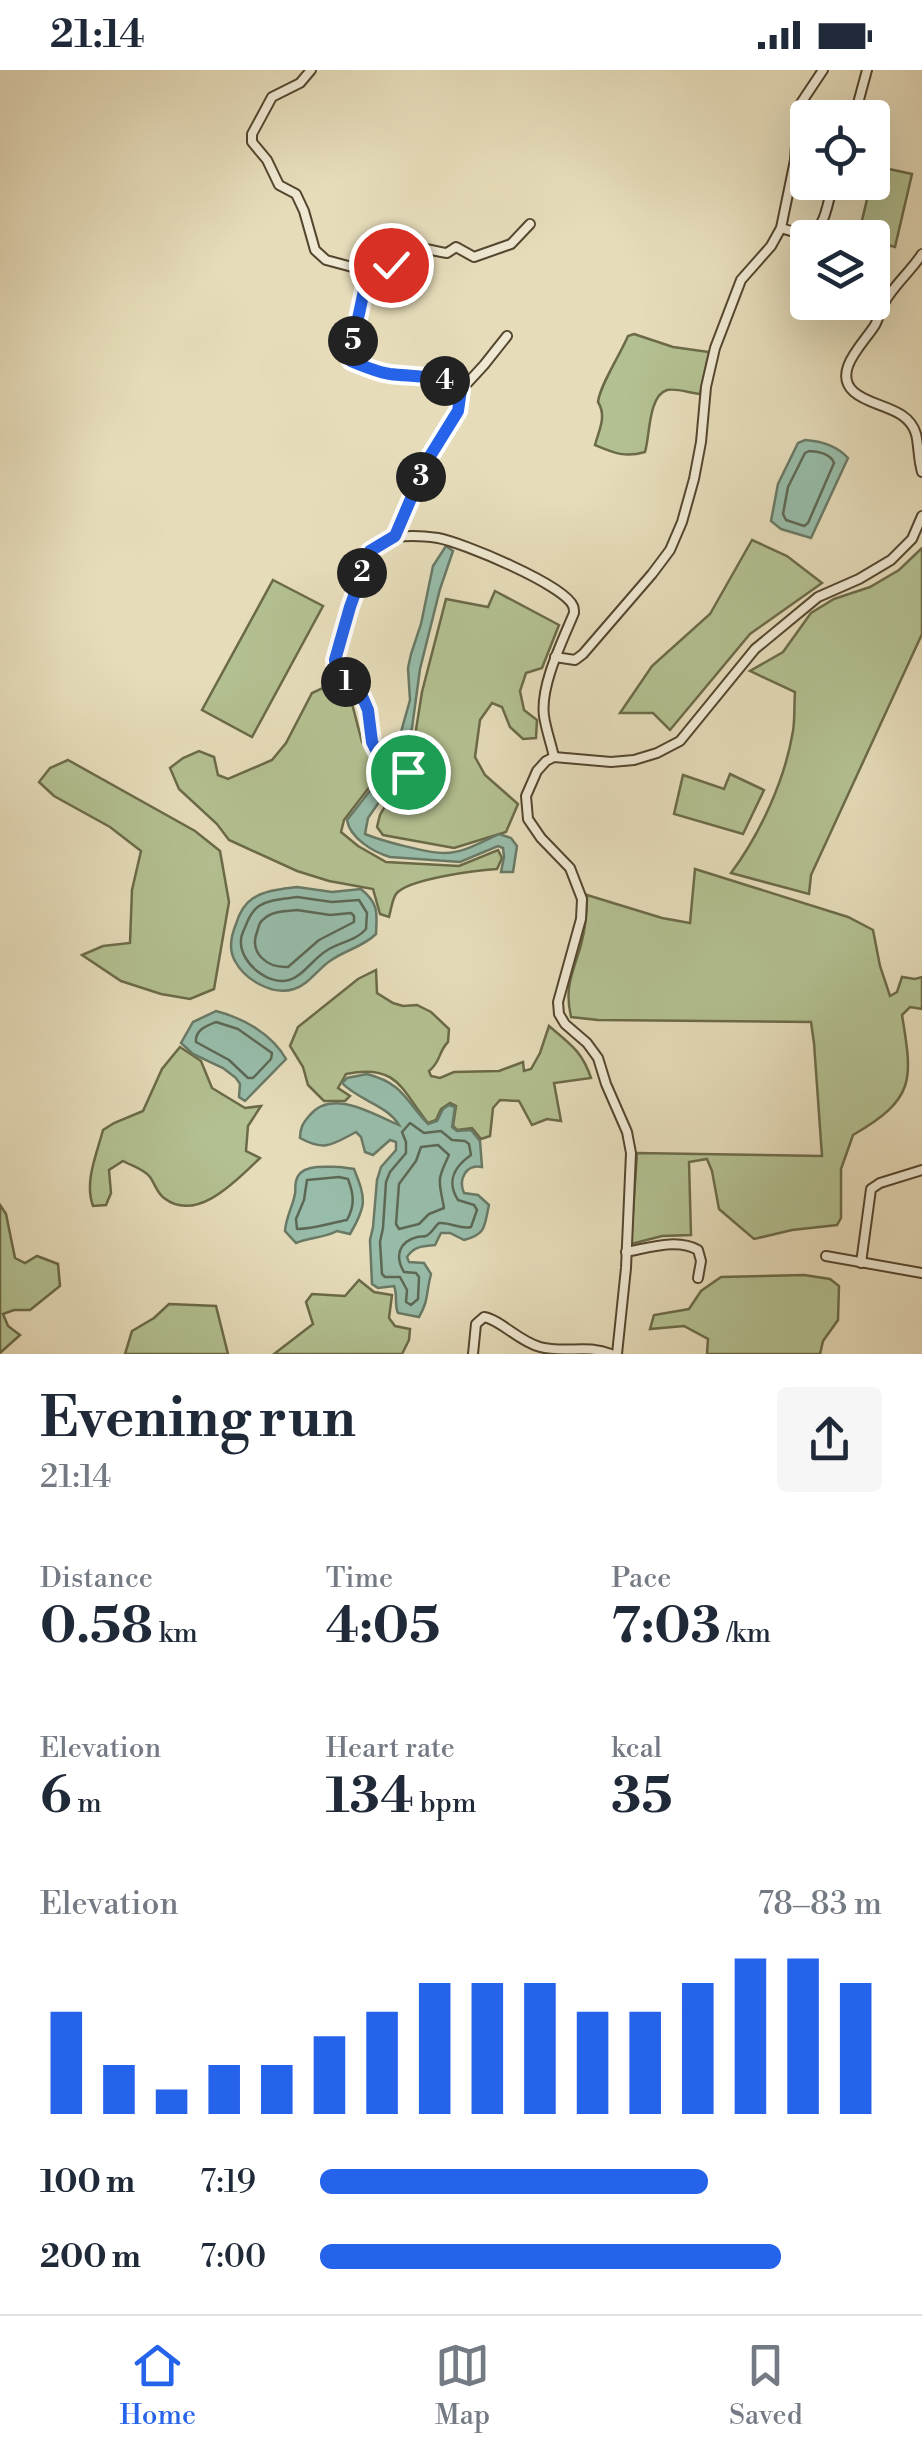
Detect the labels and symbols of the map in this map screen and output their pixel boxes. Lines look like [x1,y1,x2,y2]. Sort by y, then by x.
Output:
pin [349,223,434,308]
pin: 5 [328,316,378,366]
pin: 4 [420,356,470,406]
pin: 3 [396,452,446,502]
pin: 2 [337,548,387,598]
pin: 1 [321,657,371,707]
pin [366,730,451,815]

